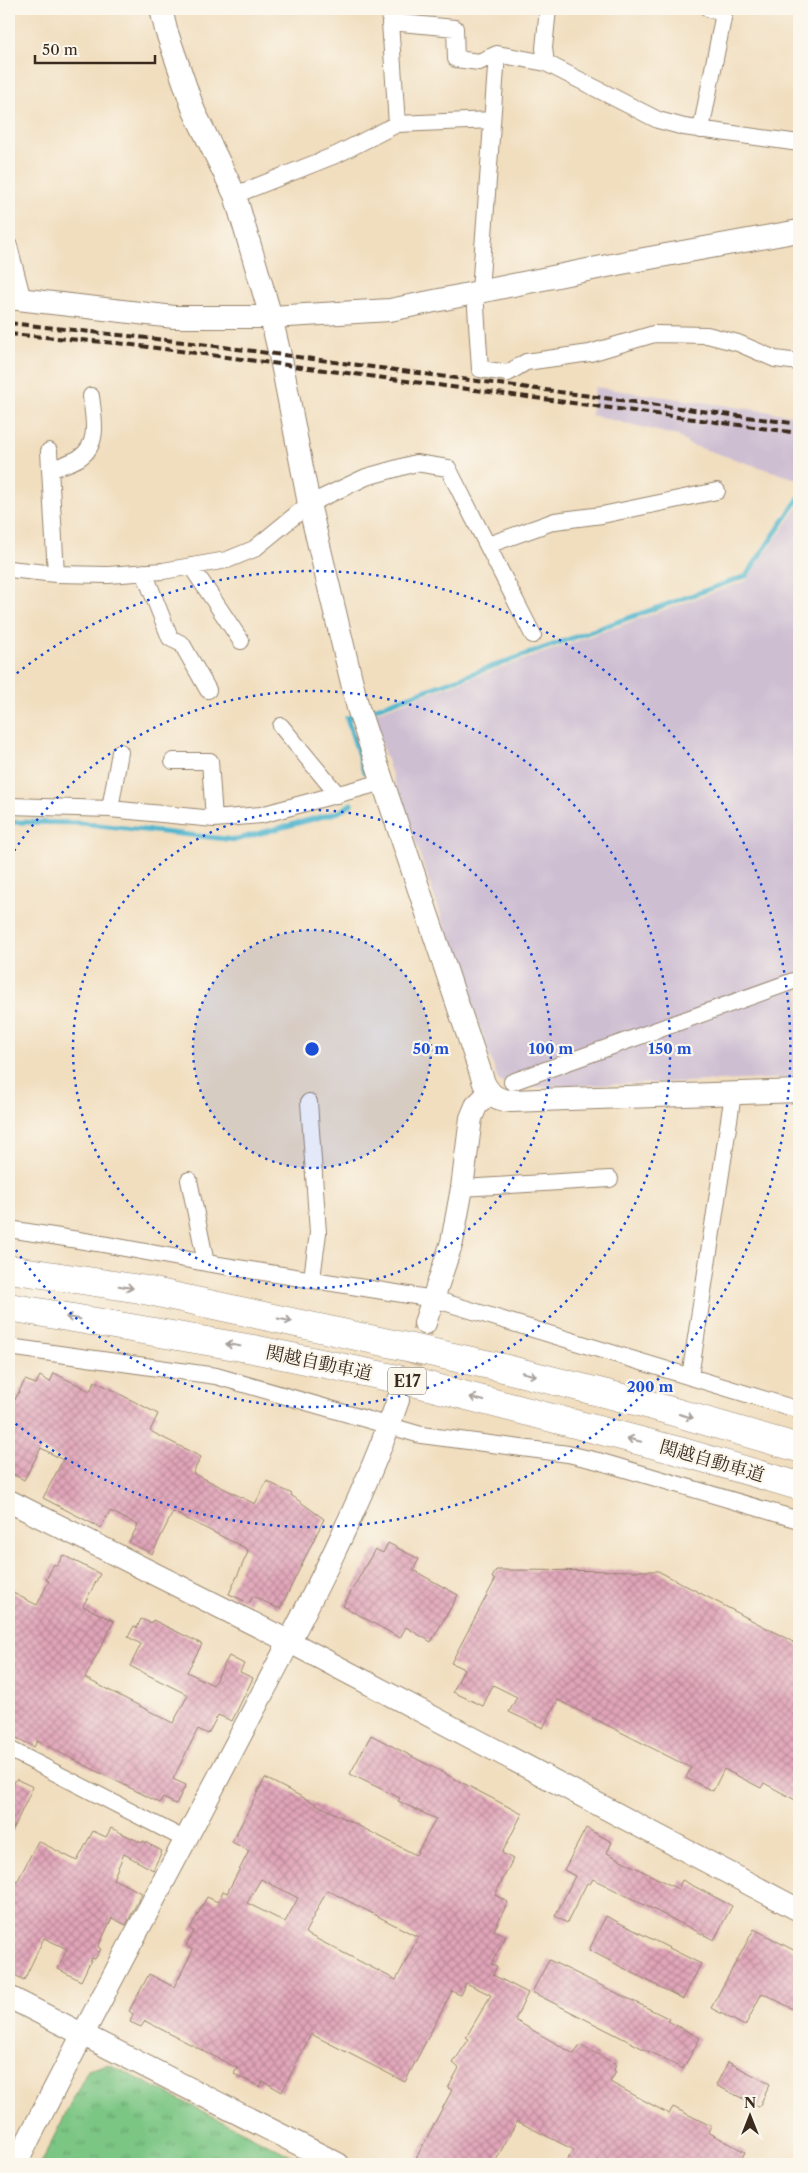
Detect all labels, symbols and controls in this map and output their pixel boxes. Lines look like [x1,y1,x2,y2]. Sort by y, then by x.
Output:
scale bar [35,32,155,64]
text: 50 m [42,40,78,59]
text: 50 m [413,1039,449,1058]
text: 100 m [529,1039,573,1058]
text: 150 m [648,1039,692,1058]
centre of rings [303,1040,321,1058]
one-way arrow [118,1283,134,1293]
one-way arrow [65,1313,81,1323]
one-way arrow [277,1316,293,1325]
one-way arrow [225,1340,241,1350]
street label: 関越自動車道 [264,1341,374,1385]
road number: E17 [388,1368,426,1394]
one-way arrow [521,1370,537,1379]
text: 200 m [627,1377,673,1396]
one-way arrow [469,1394,485,1403]
one-way arrow [678,1411,694,1421]
one-way arrow [627,1434,643,1444]
street label: 関越自動車道 [657,1436,767,1486]
north arrow [726,2090,776,2140]
text: N [744,2094,756,2112]

